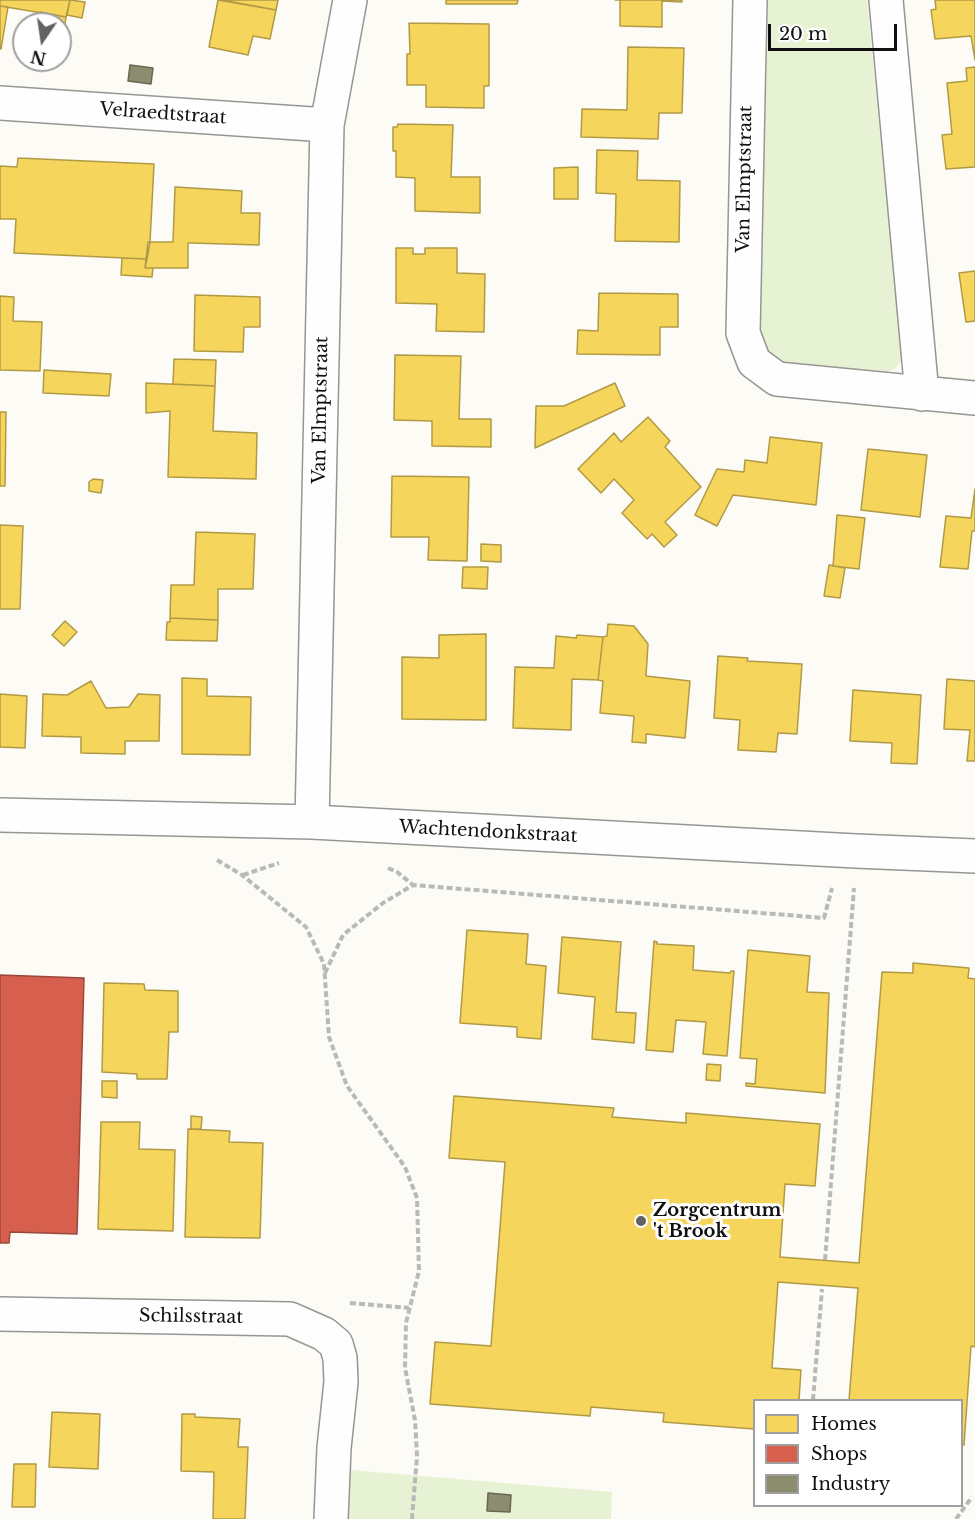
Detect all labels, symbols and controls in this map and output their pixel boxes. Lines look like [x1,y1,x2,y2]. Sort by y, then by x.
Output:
north arrow [12,12,72,72]
scale bar [771,12,900,50]
text: 20 m [779,23,827,45]
text: N [29,46,48,69]
street label: Velraedtstraat [99,99,227,129]
street label: Van Elmptstraat [733,105,757,253]
street label: Van Elmptstraat [309,336,333,484]
street label: Wachtendonkstraat [398,817,578,847]
place label: Zorgcentrum 't Brook [653,1200,781,1242]
marker: Zorgcentrum 't Brook [634,1214,648,1228]
street label: Schilsstraat [139,1305,243,1329]
legend [753,1399,963,1507]
text: Homes [811,1413,877,1435]
text: Shops [811,1443,867,1465]
text: Industry [811,1473,890,1495]

